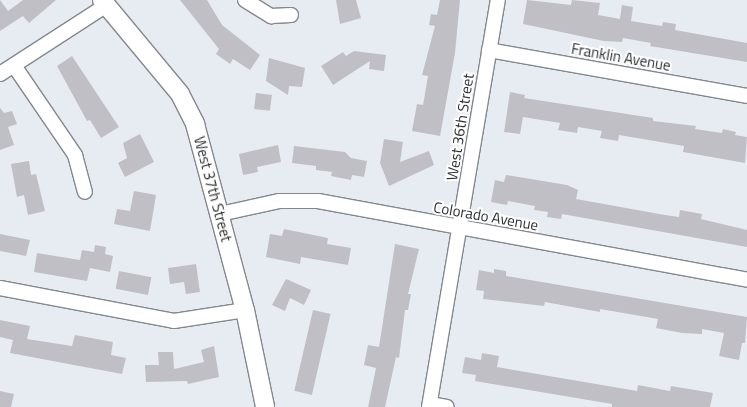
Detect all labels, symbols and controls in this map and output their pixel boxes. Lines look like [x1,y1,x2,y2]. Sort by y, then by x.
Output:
street label: Franklin Avenue [570,39,672,75]
street label: West 36th Street [443,72,477,182]
street label: West 37th Street [190,134,236,244]
street label: Colorado Avenue [432,198,540,234]

